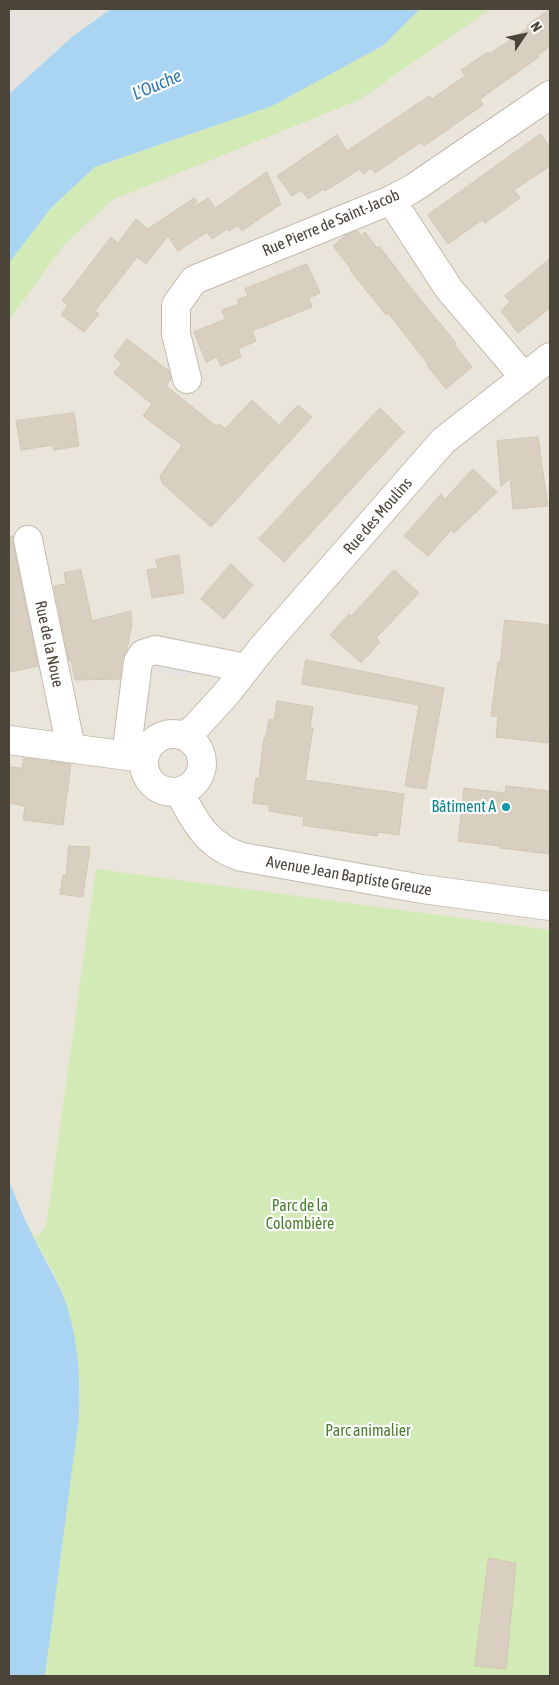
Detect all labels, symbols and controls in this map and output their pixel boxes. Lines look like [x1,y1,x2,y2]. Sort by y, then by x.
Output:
north arrow [499,10,549,60]
text: N [527,19,545,35]
water label: L'Ouche [129,65,185,105]
street label: Rue Pierre de Saint-Jacob [259,185,403,261]
street label: Rue des Moulins [340,474,416,558]
street label: Rue de la Noue [30,599,68,689]
place label: Bâtiment A [432,797,496,817]
marker: Bâtiment A [500,801,512,813]
street label: Avenue Jean Baptiste Greuze [265,852,433,900]
park label: Parc de la Colombière [266,1196,334,1234]
park label: Parc animalier [325,1421,411,1441]

